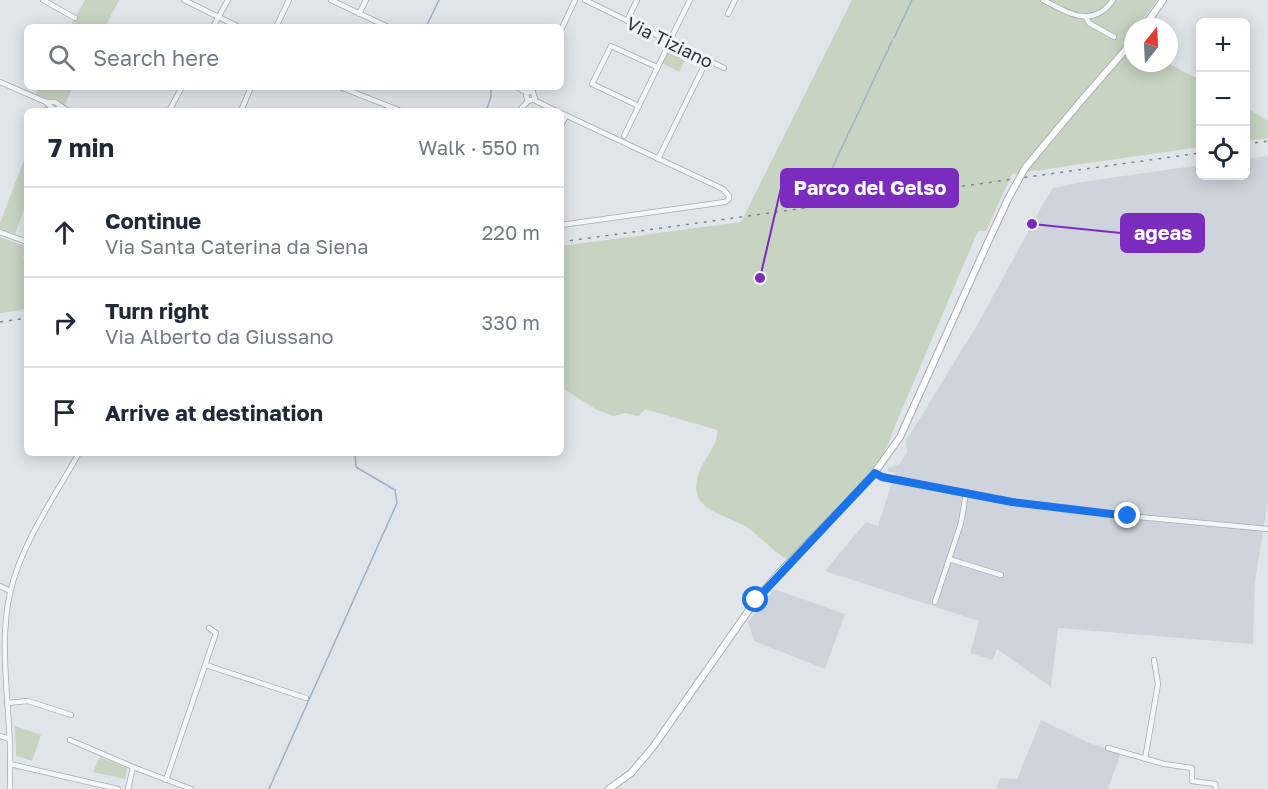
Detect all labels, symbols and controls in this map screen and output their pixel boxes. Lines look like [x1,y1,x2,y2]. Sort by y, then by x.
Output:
street label: Via Tiziano [623,12,717,72]
north arrow [1124,18,1178,72]
map controls [1196,18,1250,180]
button: + [1196,18,1250,72]
search box [24,24,564,90]
icon: search [45,41,78,74]
text: Search here [93,44,219,71]
button: − [1196,72,1250,126]
button: locate [1196,126,1250,180]
text: 7 min [48,132,114,163]
text: Walk · 550 m [418,135,540,159]
callout: Parco del Gelso [781,169,958,207]
text: Parco del Gelso [794,175,946,199]
text: Continue [105,207,201,234]
callout: ageas [1121,214,1204,252]
icon: ahead [48,216,81,249]
text: 220 m [482,220,540,244]
text: ageas [1134,220,1192,244]
text: Via Santa Caterina da Siena [105,234,369,258]
text: Turn right [105,297,209,324]
icon: right [48,306,81,339]
text: 330 m [482,310,540,334]
text: Via Alberto da Giussano [105,324,334,348]
icon: arrive [48,396,81,429]
text: Arrive at destination [105,399,323,426]
route end [1114,502,1140,528]
route start [742,586,768,612]

